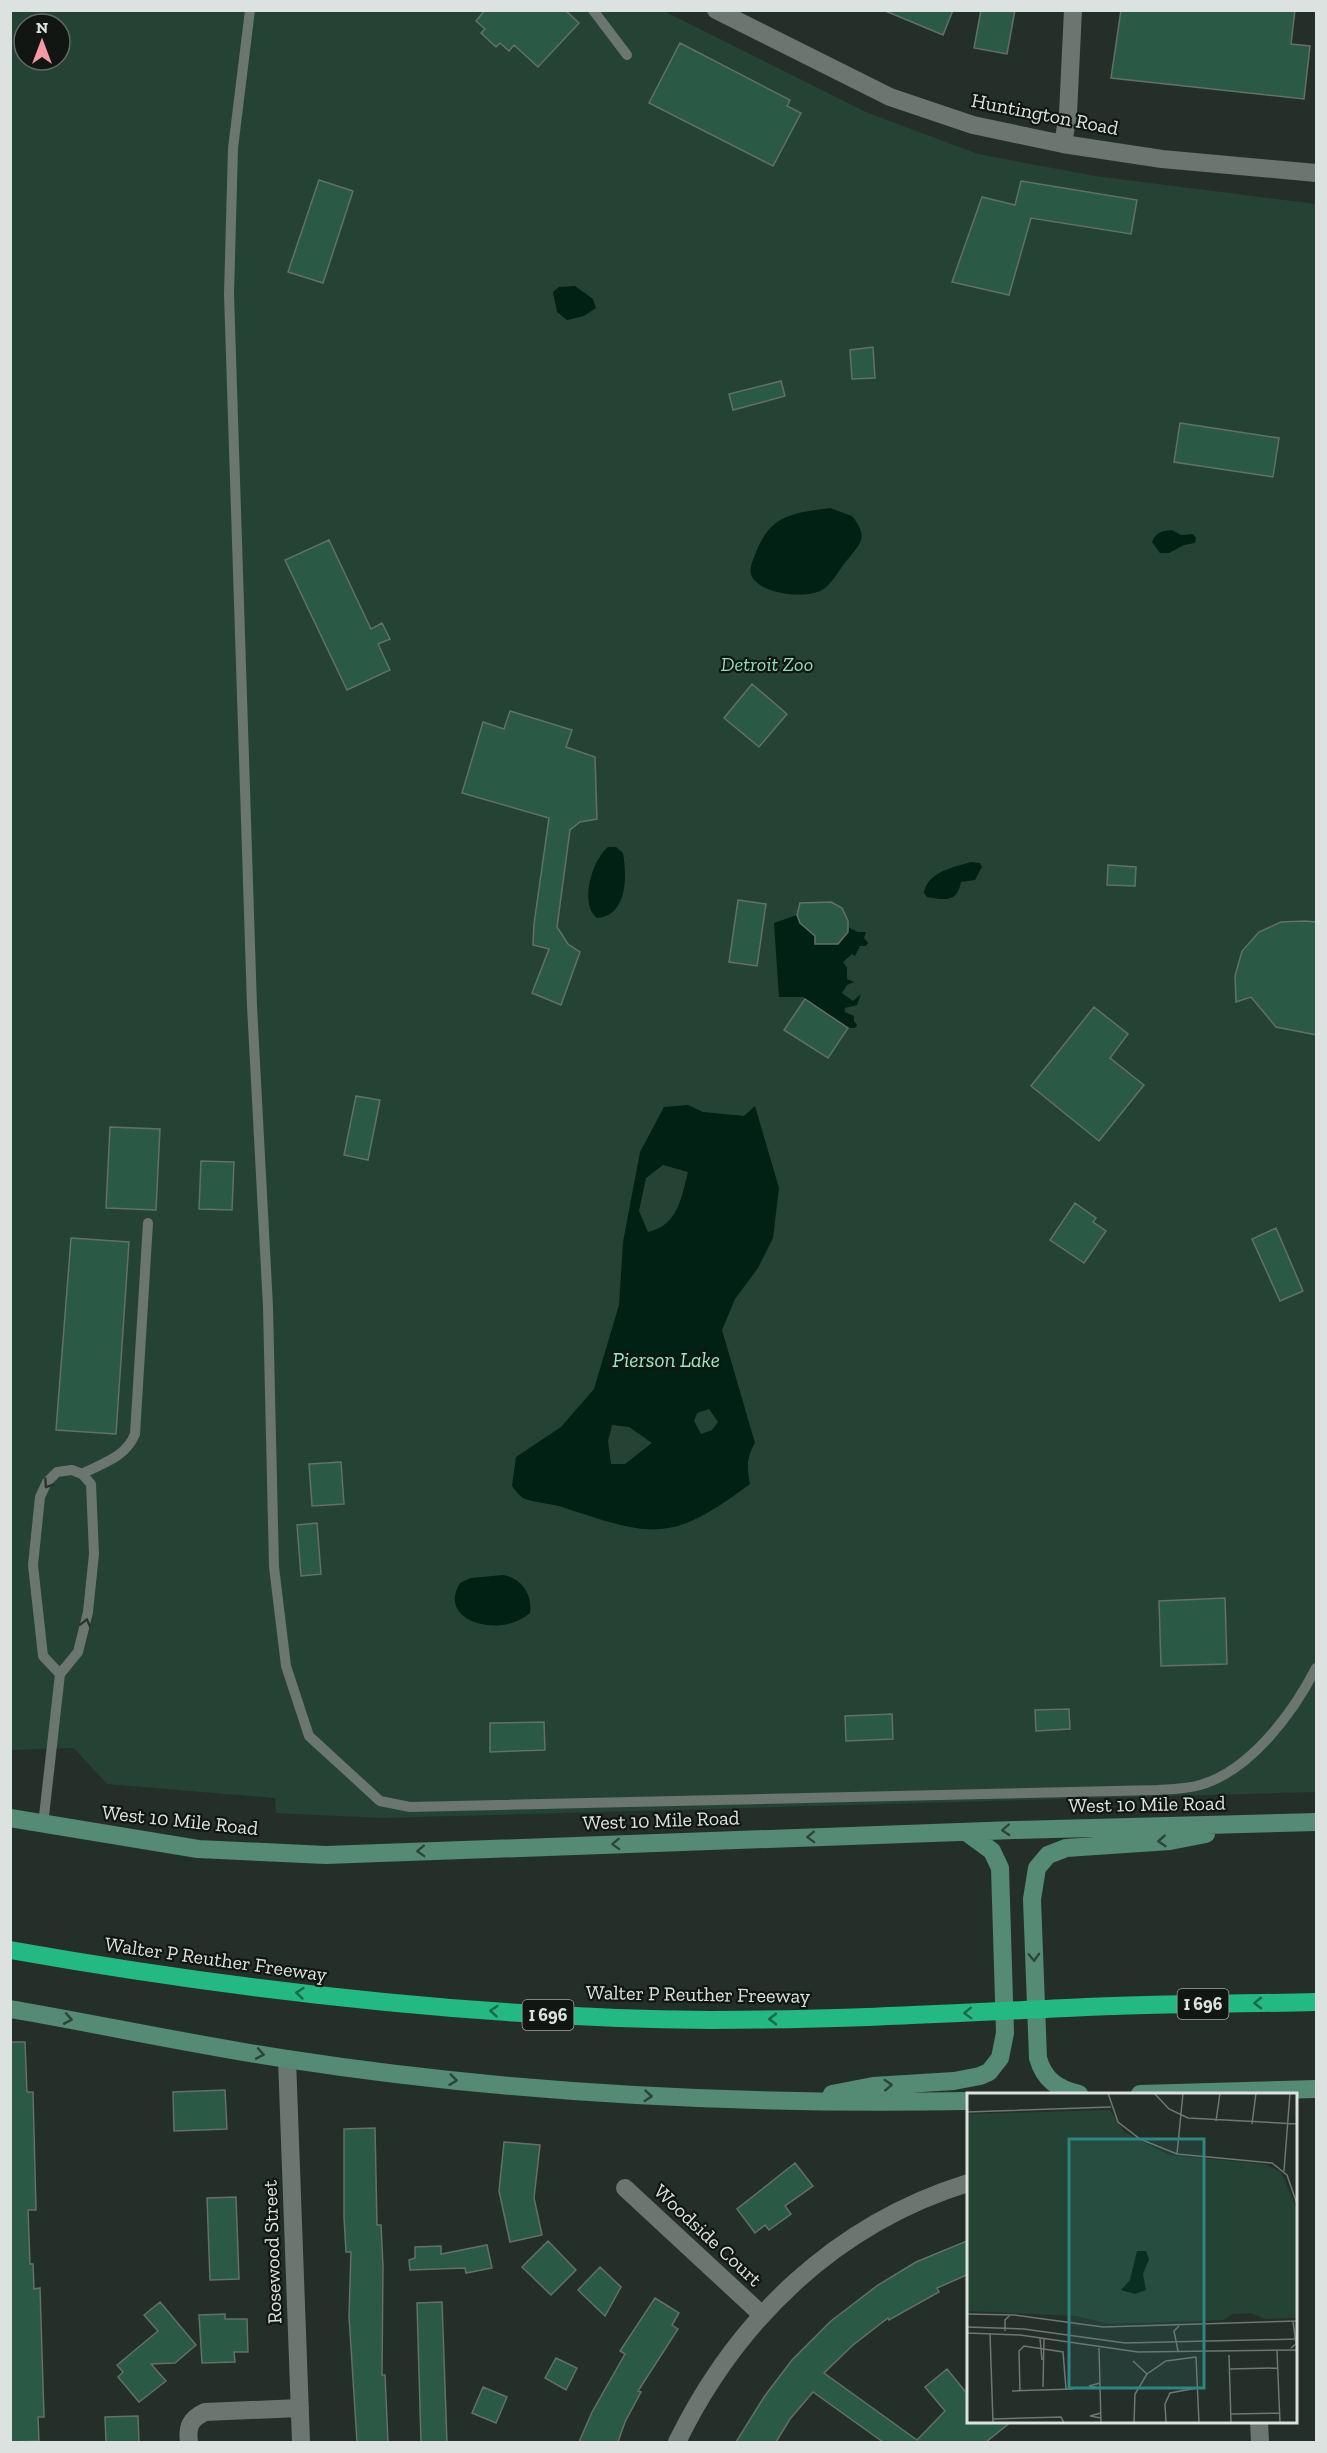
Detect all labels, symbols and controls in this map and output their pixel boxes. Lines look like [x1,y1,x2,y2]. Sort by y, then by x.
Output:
north arrow [12,12,72,72]
text: N [36,18,48,37]
street label: Huntington Road [969,88,1121,140]
park label: Detroit Zoo [721,652,813,676]
water label: Pierson Lake [612,1347,720,1372]
one-way arrow [44,1478,55,1489]
one-way arrow [78,1618,91,1628]
street label: West 10 Mile Road [1068,1791,1226,1817]
street label: West 10 Mile Road [101,1800,259,1840]
street label: West 10 Mile Road [582,1805,740,1835]
one-way arrow [1001,1824,1010,1837]
one-way arrow [806,1831,815,1843]
one-way arrow [1158,1834,1167,1847]
one-way arrow [611,1837,620,1850]
one-way arrow [417,1845,426,1858]
street label: Walter P Reuther Freeway [103,1932,329,1987]
one-way arrow [1027,1953,1040,1962]
street label: Walter P Reuther Freeway [586,1980,811,2008]
one-way arrow [295,1988,304,2000]
road number: I 696 [1178,1989,1228,2019]
one-way arrow [1254,1997,1263,2009]
road number: I 696 [522,2000,574,2030]
one-way arrow [489,2005,498,2018]
one-way arrow [963,2007,972,2020]
one-way arrow [63,2012,73,2025]
one-way arrow [768,2013,777,2025]
one-way arrow [255,2047,265,2060]
one-way arrow [449,2073,458,2086]
one-way arrow [884,2079,893,2092]
one-way arrow [643,2089,652,2102]
inset map [967,2093,1297,2423]
street label: Rosewood Street [257,2179,287,2324]
street label: Woodside Court [649,2179,767,2291]

